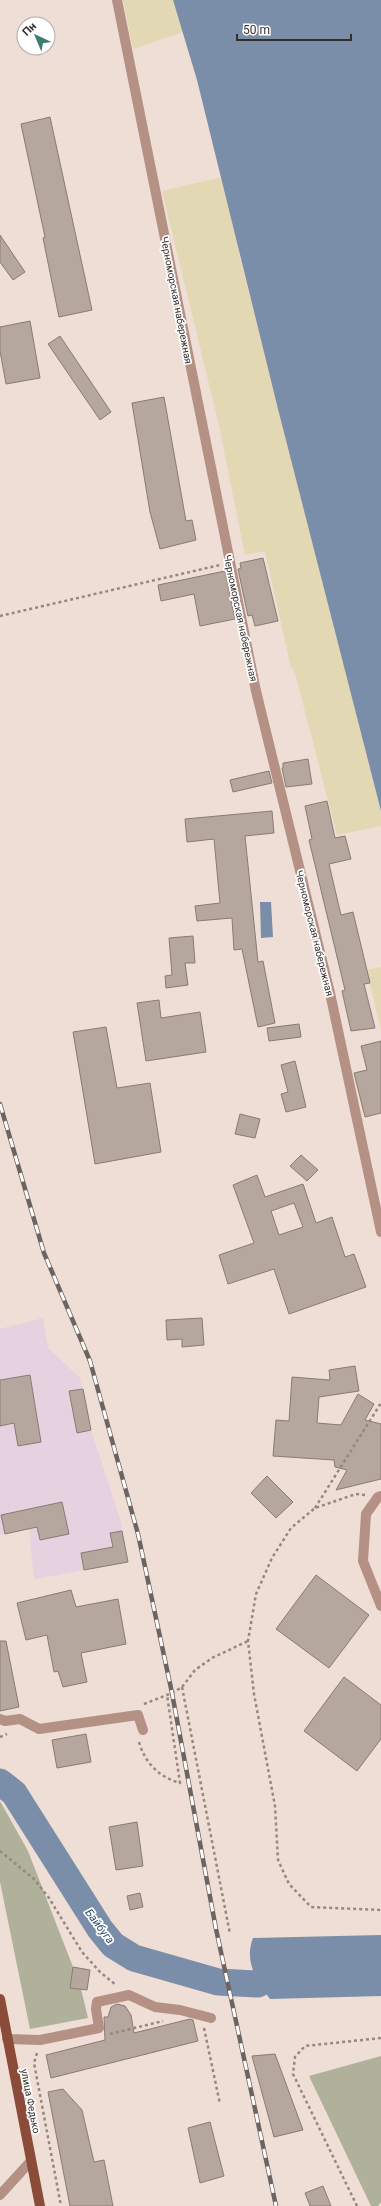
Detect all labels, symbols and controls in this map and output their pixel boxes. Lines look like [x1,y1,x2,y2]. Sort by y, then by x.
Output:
north arrow [16,16,56,56]
scale bar [237,16,351,42]
text: Пн [20,20,39,39]
text: 50 m [243,23,270,37]
street label: Черноморская набережная [159,236,194,365]
street label: Черноморская набережная [222,554,259,683]
street label: Черноморская набережная [294,869,335,997]
water label: Байбуга [82,1906,117,1946]
street label: улица Федько [19,2068,43,2135]

